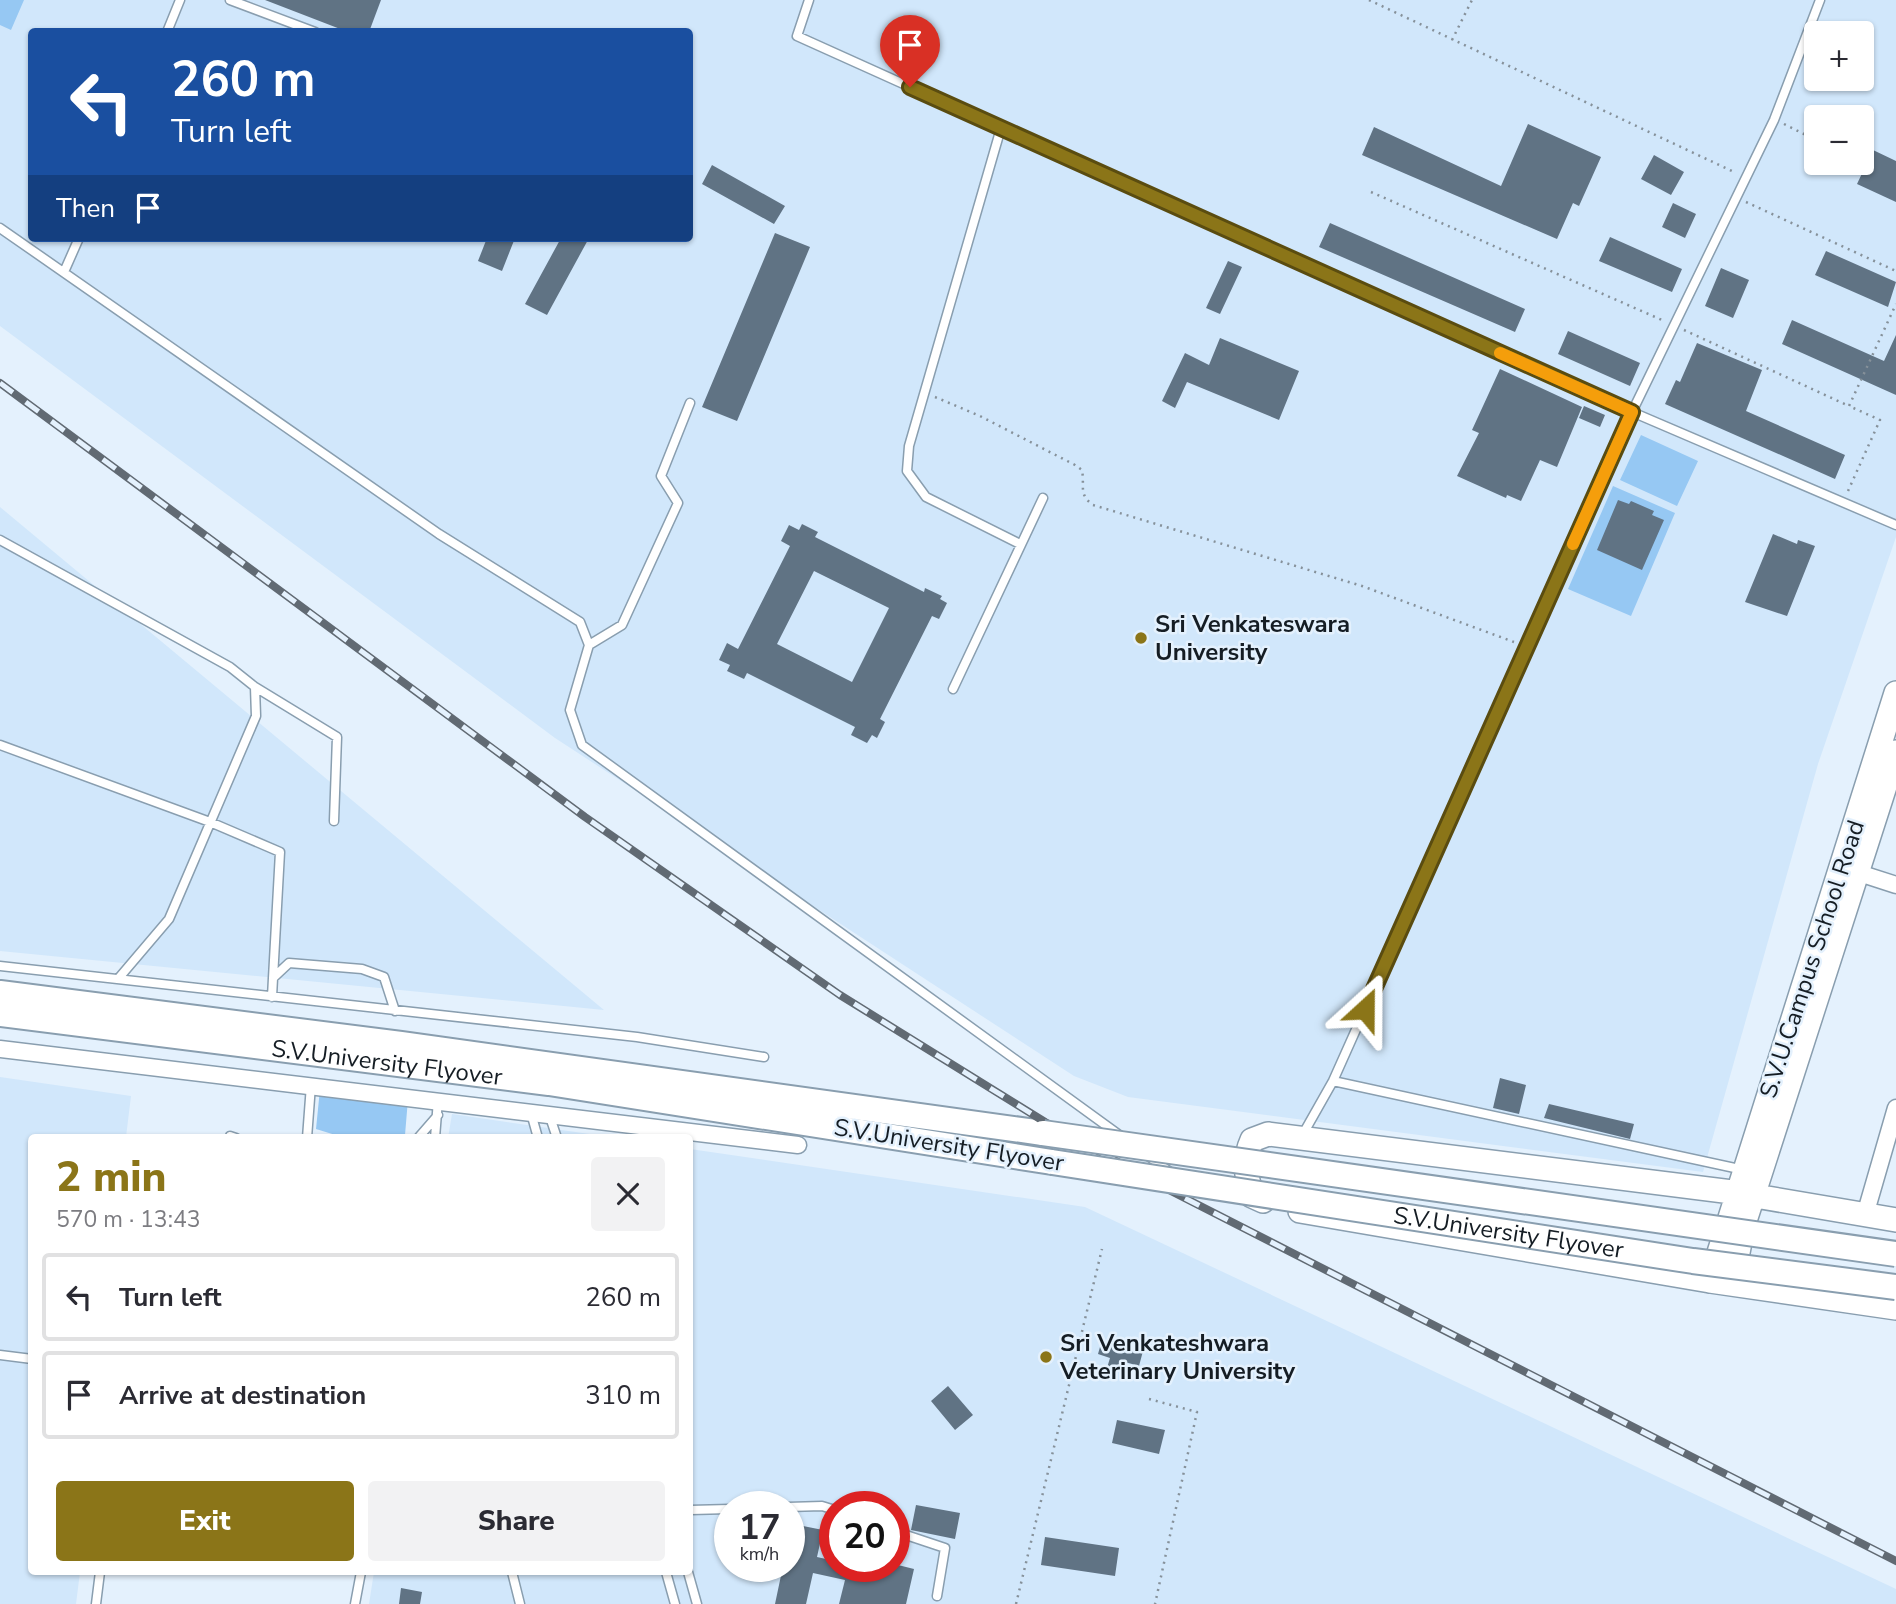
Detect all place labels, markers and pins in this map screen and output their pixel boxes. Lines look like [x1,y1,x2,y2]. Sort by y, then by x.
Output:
pin [880,15,940,87]
place label: Sri Venkateswara University [1155,608,1350,668]
marker: Sri Venkateswara University [1133,630,1149,646]
place label: Sri Venkateshwara Veterinary University [1059,1327,1295,1387]
marker: Sri Venkateshwara Veterinary University [1038,1349,1054,1365]

